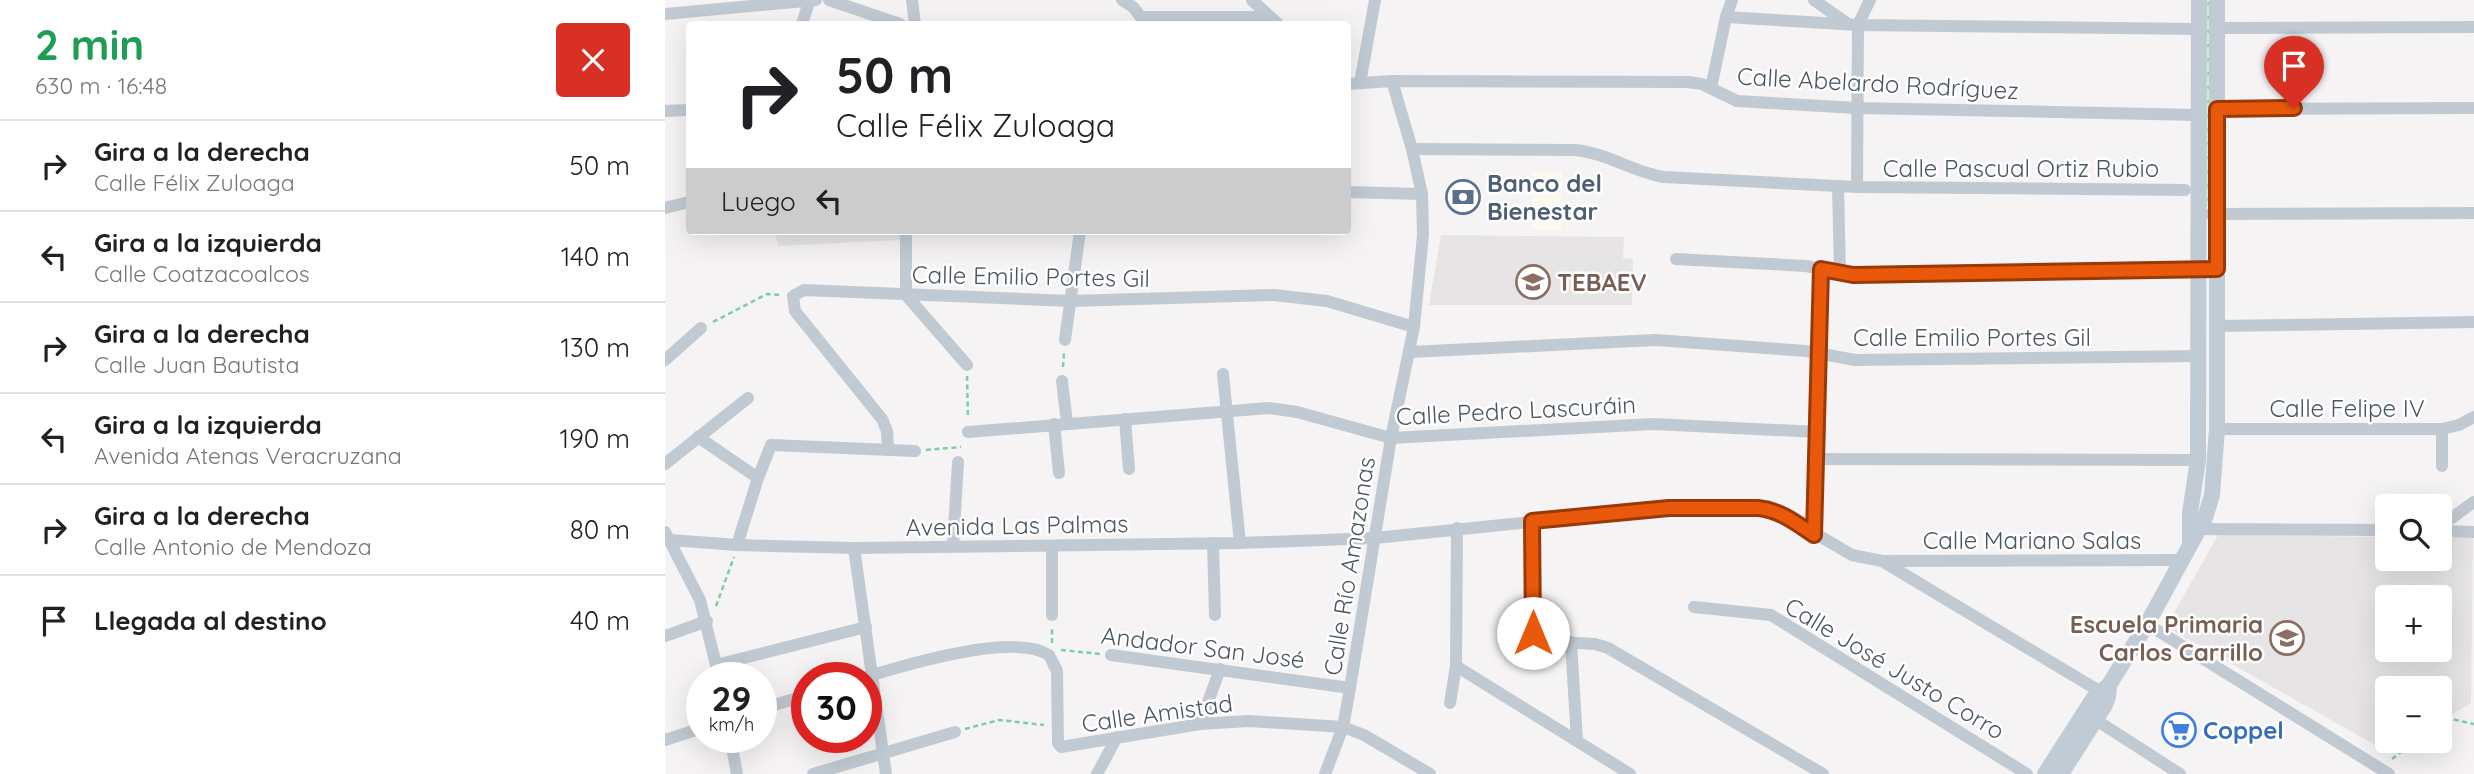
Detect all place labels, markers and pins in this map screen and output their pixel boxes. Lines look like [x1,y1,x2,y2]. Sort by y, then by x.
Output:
pin [2264,36,2324,108]
place label: Banco del Bienestar [1487,168,1602,226]
bank icon: Banco del Bienestar [1444,178,1482,216]
school or university icon: TEBAEV [1514,263,1552,301]
place label: TEBAEV [1557,267,1647,297]
place label: Escuela Primaria Carlos Carrillo [2070,609,2263,667]
school or university icon: Escuela Primaria Carlos Carrillo [2268,619,2306,657]
supermarket icon: Coppel [2160,711,2198,749]
place label: Coppel [2203,715,2284,745]

